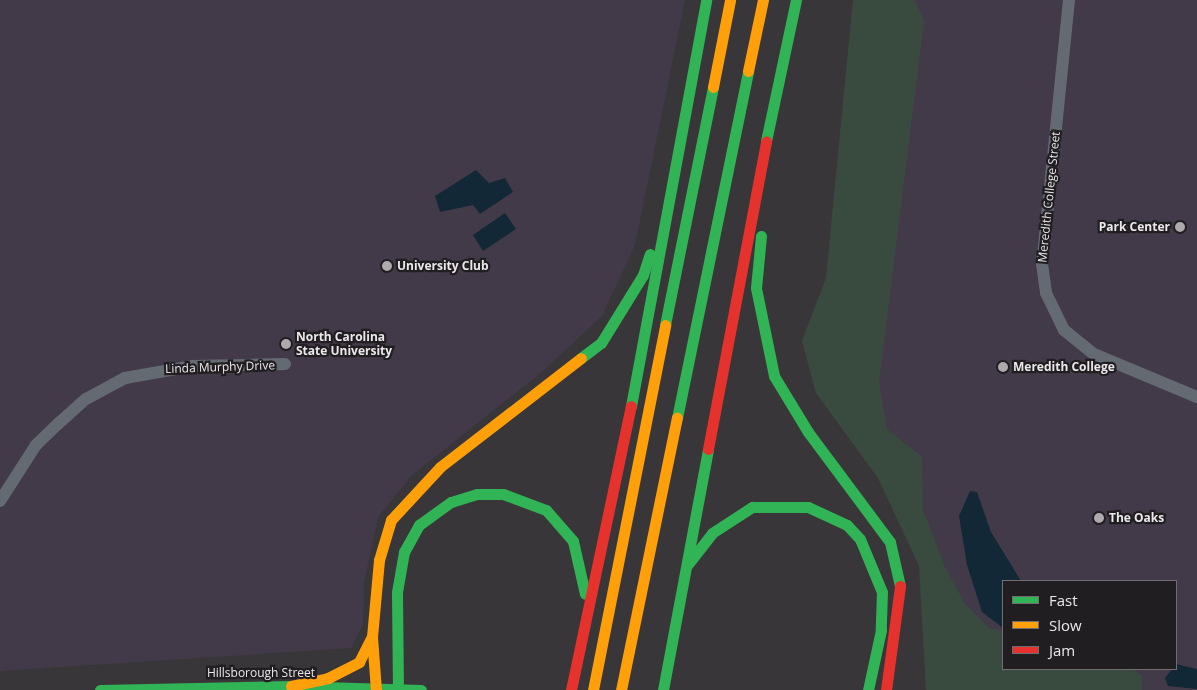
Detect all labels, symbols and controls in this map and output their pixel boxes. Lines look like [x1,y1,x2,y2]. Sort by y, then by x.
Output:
street label: Meredith College Street [1035,131,1063,263]
place label: Park Center [1099,220,1170,234]
marker: Park Center [1174,221,1186,233]
place label: University Club [397,259,489,273]
marker: University Club [381,260,393,272]
place label: North Carolina State University [296,330,392,358]
marker: North Carolina State University [280,338,292,350]
street label: Linda Murphy Drive [165,358,275,376]
place label: Meredith College [1013,360,1115,374]
marker: Meredith College [997,361,1009,373]
place label: The Oaks [1109,511,1164,525]
marker: The Oaks [1093,512,1105,524]
legend [1002,580,1177,670]
text: Fast [1049,590,1078,610]
text: Slow [1049,615,1082,635]
text: Jam [1049,640,1075,660]
street label: Hillsborough Street [207,666,315,680]

